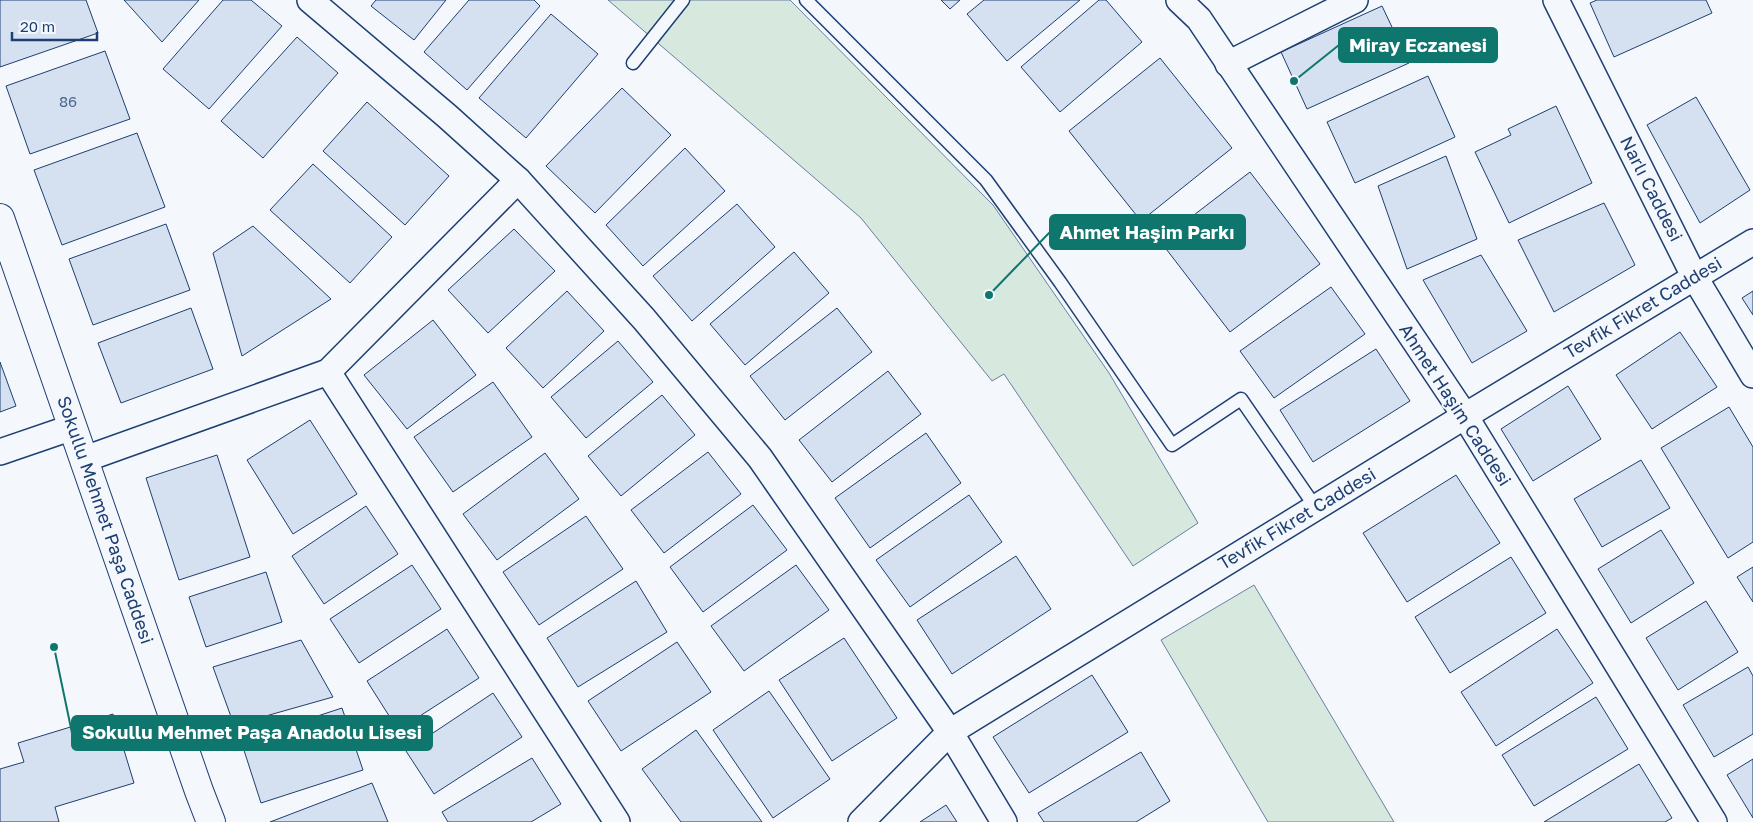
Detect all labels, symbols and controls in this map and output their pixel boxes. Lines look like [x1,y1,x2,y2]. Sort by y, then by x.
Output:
scale bar [12,10,98,42]
text: 20 m [20,17,55,35]
callout: Miray Eczanesi [1339,28,1497,62]
text: Miray Eczanesi [1349,33,1487,56]
house number: 86 [59,92,77,110]
street label: Narlı Caddesi [1616,132,1688,245]
callout: Ahmet Haşim Parkı [1050,215,1245,249]
text: Ahmet Haşim Parkı [1060,220,1234,243]
street label: Tevfik Fikret Caddesi [1560,251,1725,363]
street label: Ahmet Haşim Caddesi [1395,319,1517,490]
street label: Sokullu Mehmet Paşa Caddesi [53,393,159,647]
street label: Tevfik Fikret Caddesi [1214,462,1379,574]
callout: Sokullu Mehmet Paşa Anadolu Lisesi [72,716,432,750]
text: Sokullu Mehmet Paşa Anadolu Lisesi [82,720,422,743]

